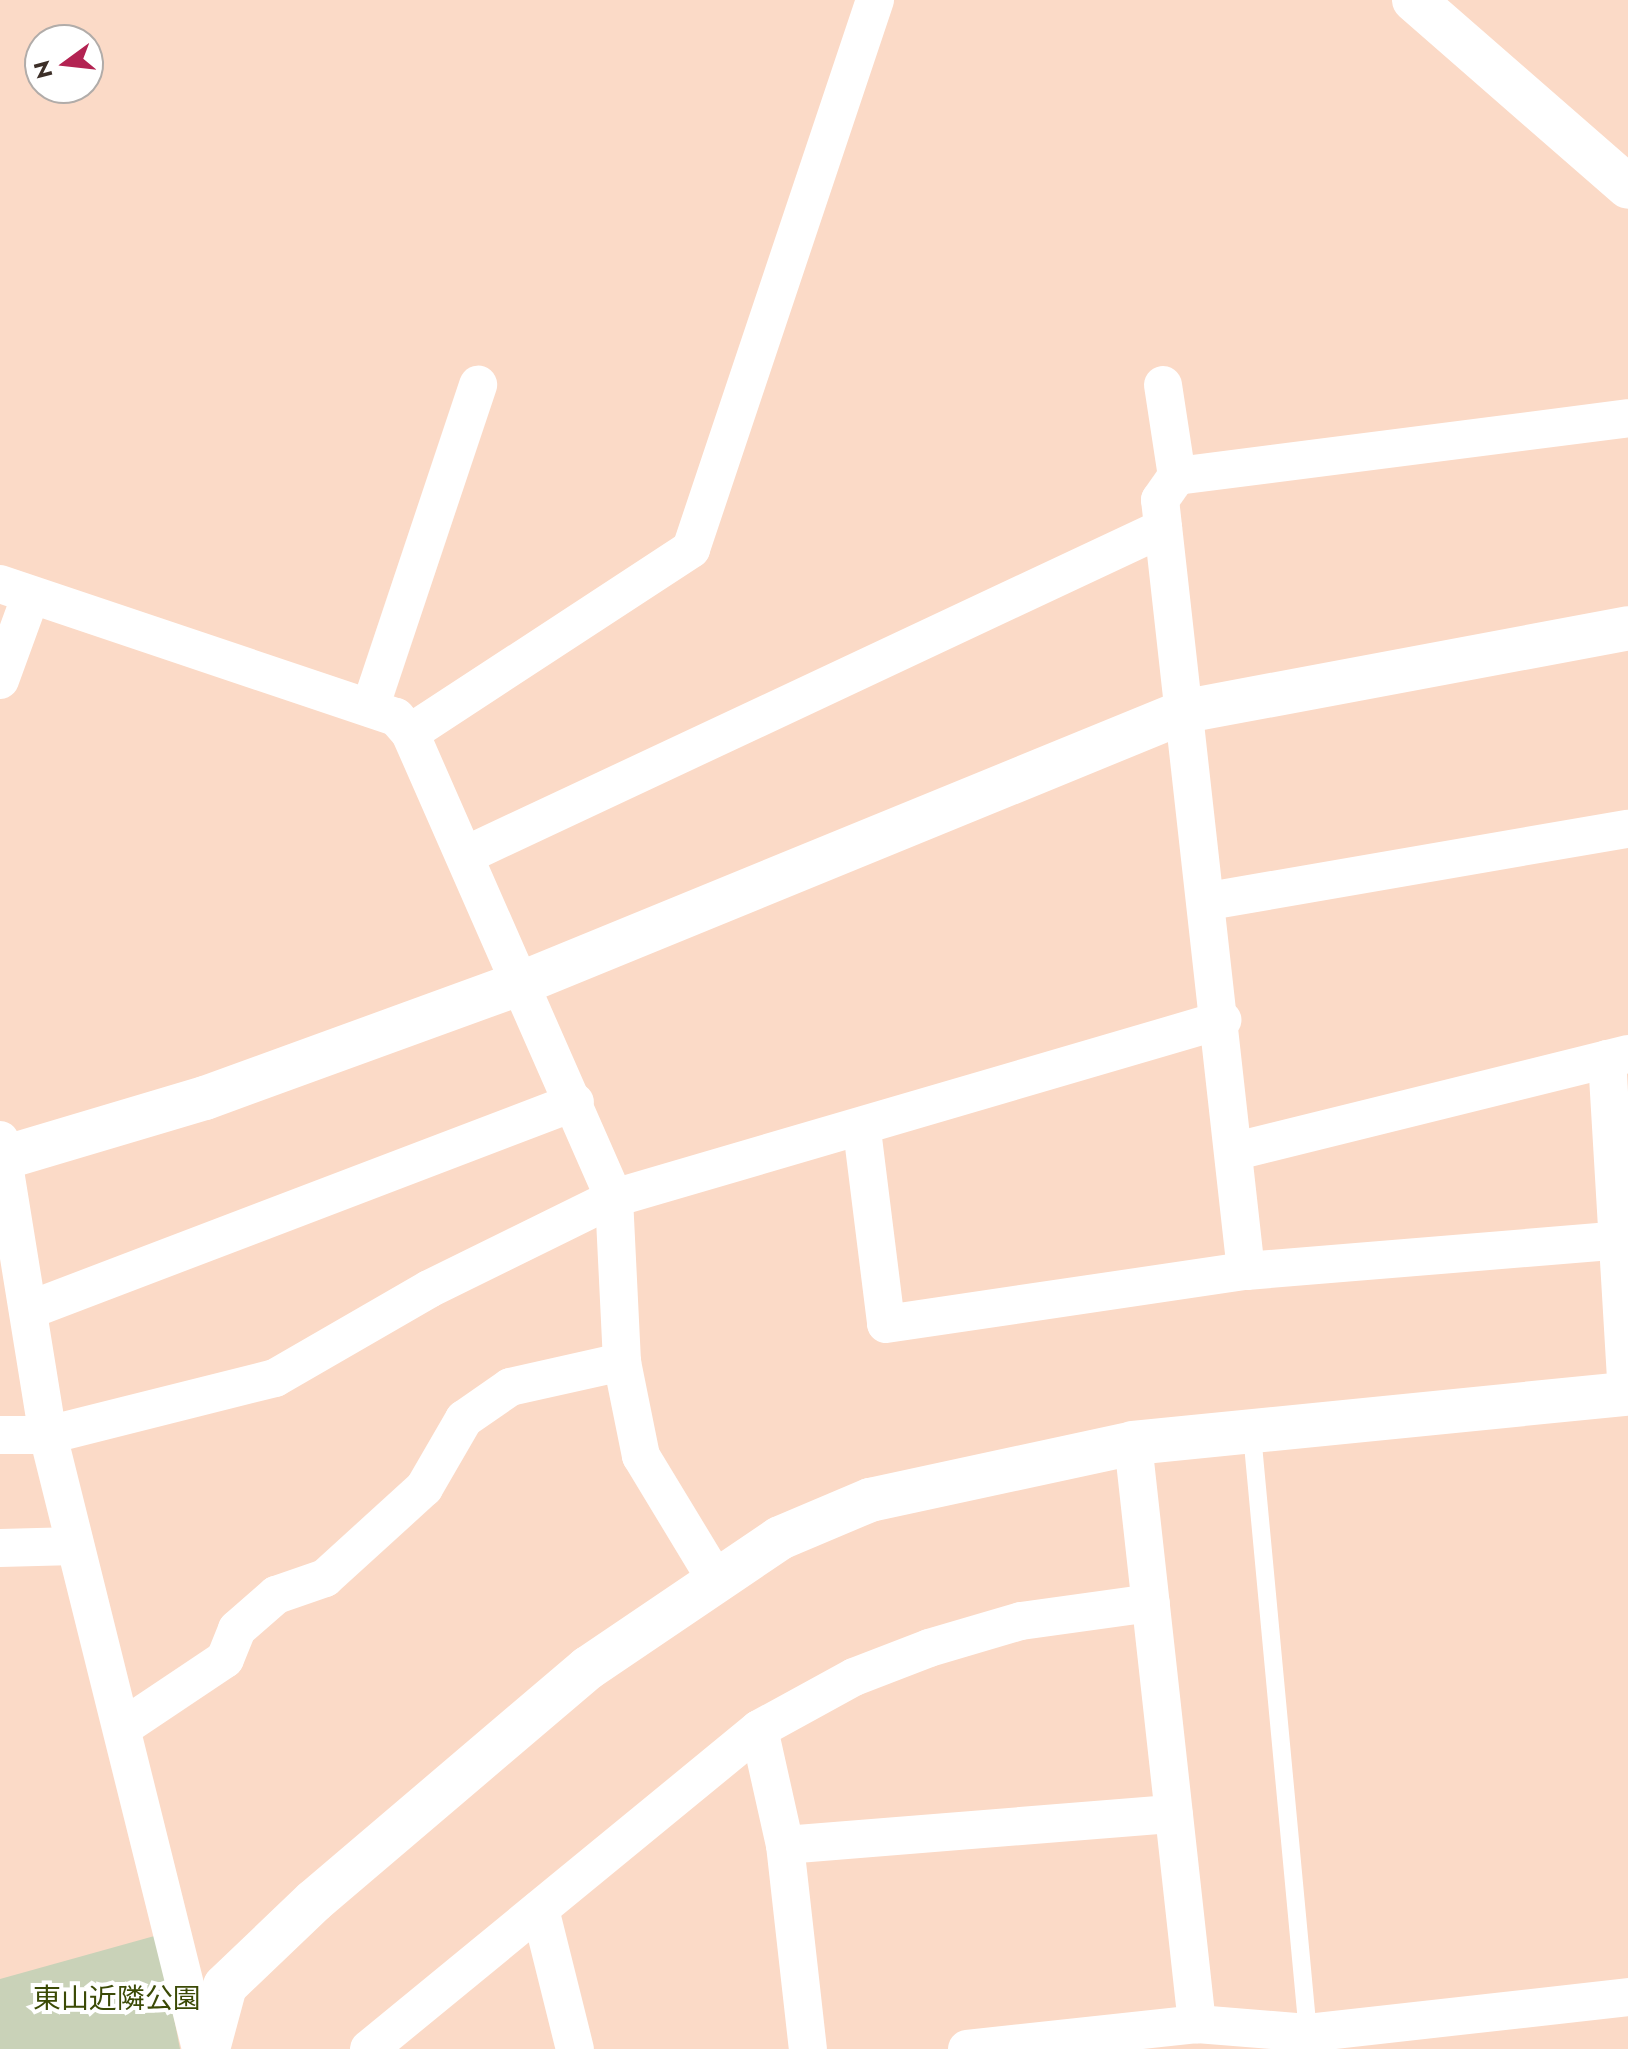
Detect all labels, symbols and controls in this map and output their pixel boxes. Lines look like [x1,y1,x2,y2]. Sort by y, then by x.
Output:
north arrow [24,24,104,104]
text: N [25,57,60,82]
park label: 東山近隣公園 [33,1982,201,2016]

